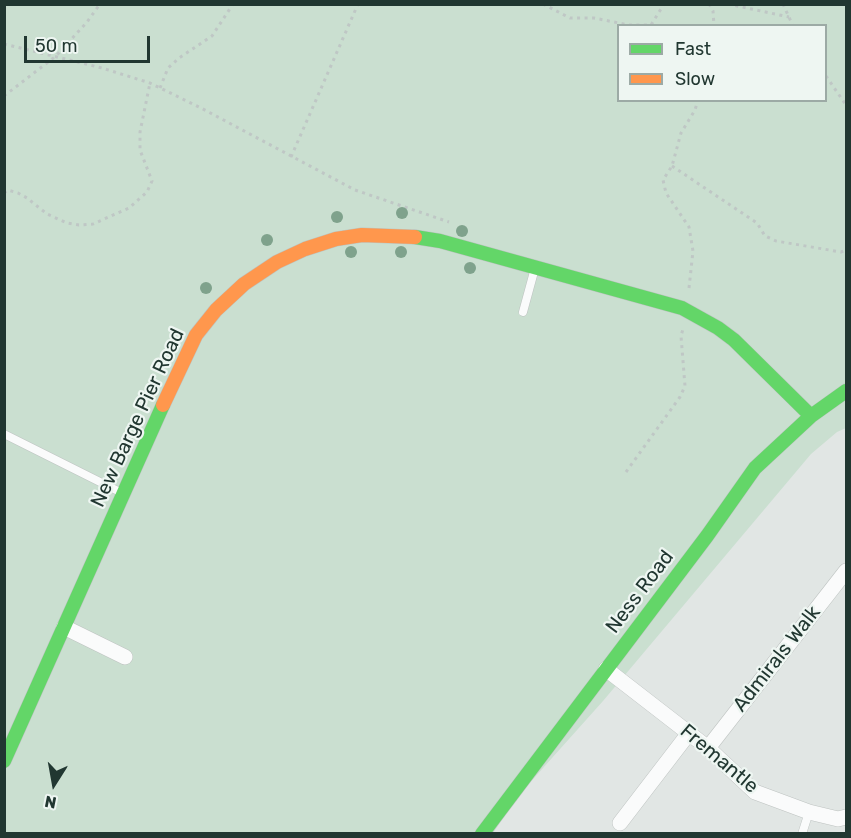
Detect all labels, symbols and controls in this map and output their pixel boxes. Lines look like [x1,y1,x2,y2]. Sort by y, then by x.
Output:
scale bar [27,24,153,62]
legend [617,24,827,102]
text: 50 m [35,35,78,57]
text: Fast [675,38,711,60]
text: Slow [675,68,715,90]
street label: New Barge Pier Road [86,325,190,511]
street label: Ness Road [601,546,679,638]
street label: Admirals Walk [728,601,826,717]
street label: Fremantle [675,719,763,799]
north arrow [24,754,84,814]
text: N [43,792,58,813]

